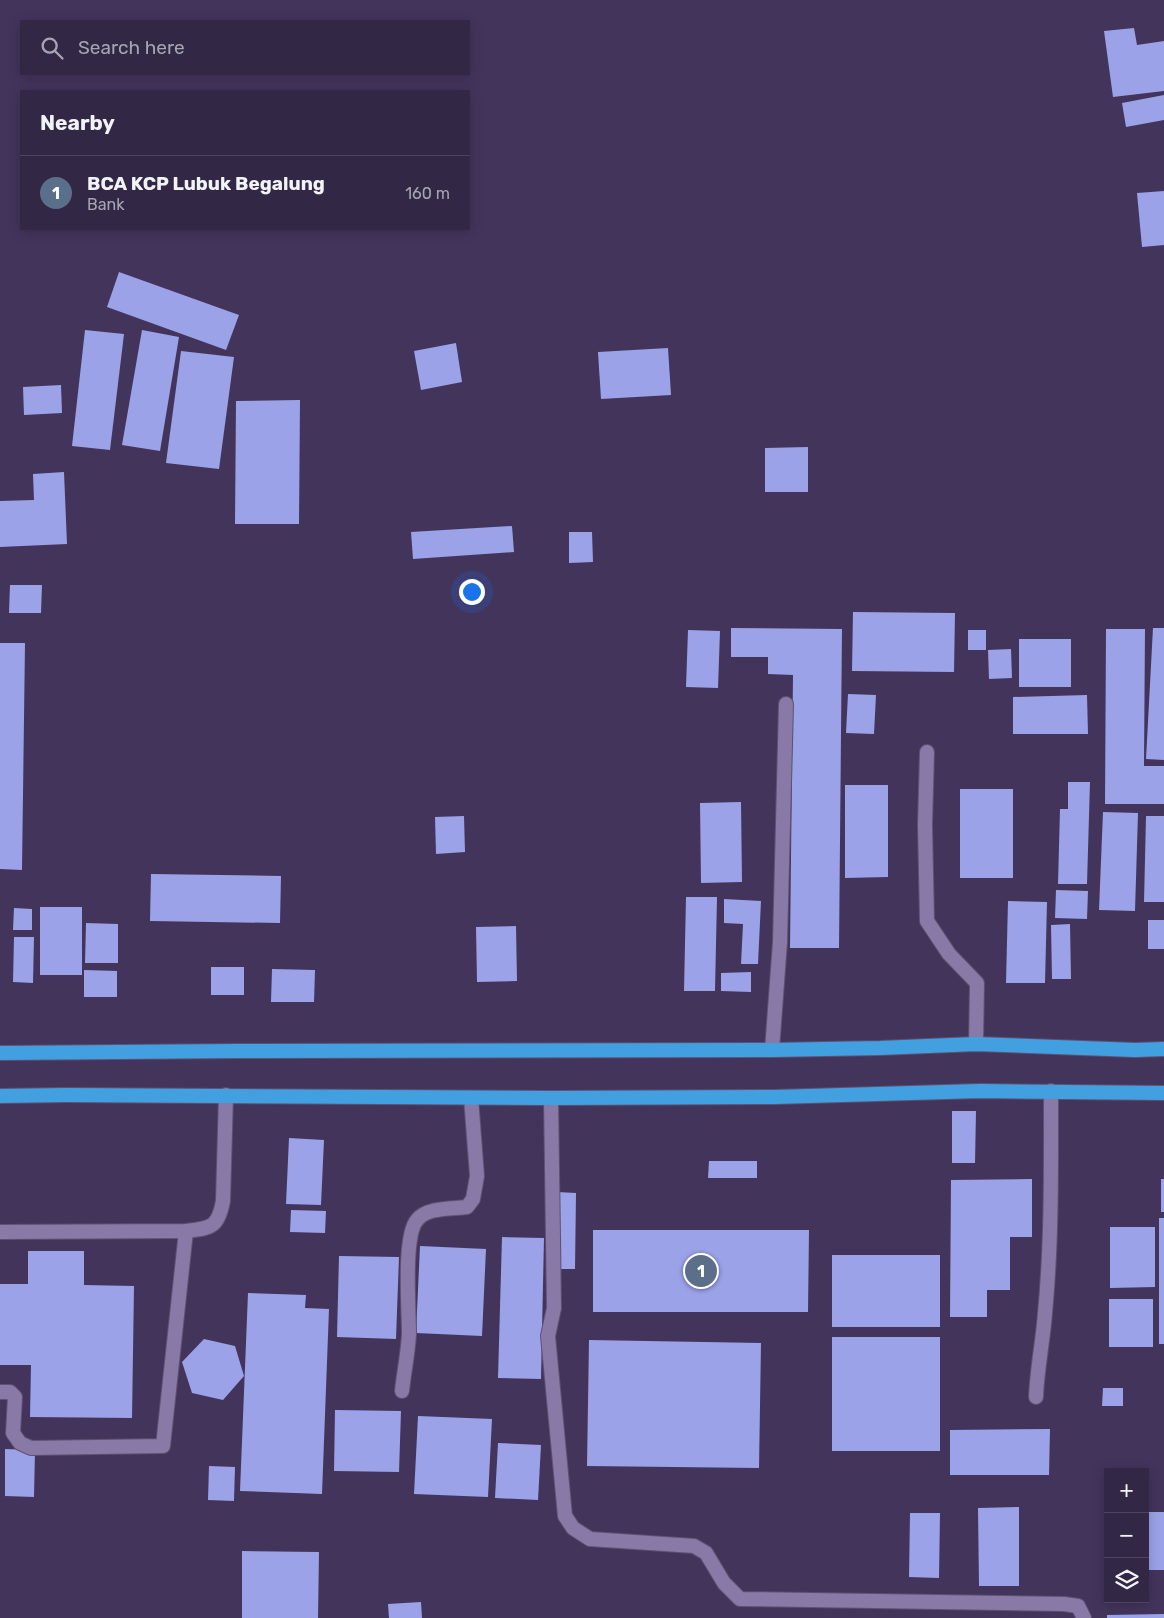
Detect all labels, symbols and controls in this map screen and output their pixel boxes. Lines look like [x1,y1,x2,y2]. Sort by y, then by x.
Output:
search box [20,20,470,75]
icon: search [38,34,66,62]
text: Search here [78,36,185,59]
text: Nearby [40,110,115,135]
text: BCA KCP Lubuk Begalung [87,172,325,195]
text: 1 [52,184,60,203]
text: 160 m [405,184,450,203]
text: Bank [87,195,124,214]
your location [459,579,485,605]
pin: 1 [685,1252,717,1290]
map controls [1104,1468,1149,1603]
button: + [1104,1468,1149,1513]
button: − [1104,1513,1149,1558]
button: layers [1104,1558,1149,1603]

